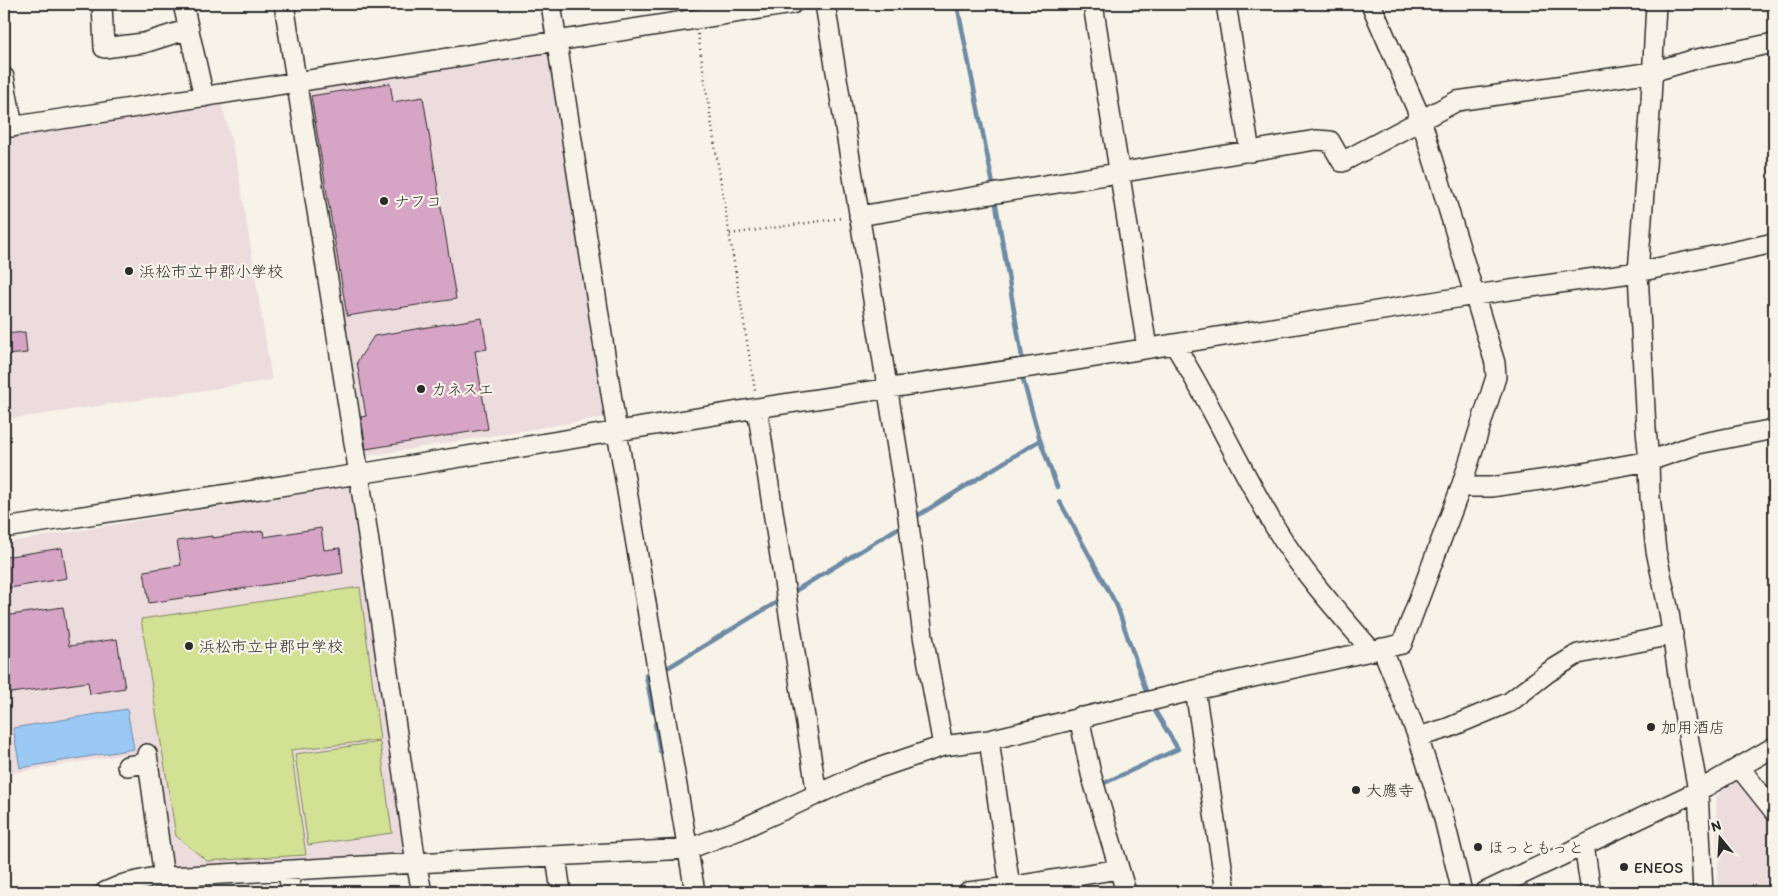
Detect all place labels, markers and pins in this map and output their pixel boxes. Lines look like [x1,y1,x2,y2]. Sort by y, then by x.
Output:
place label: ナフコ [394,192,442,211]
marker: ナフコ [378,195,390,207]
place label: 浜松市立中郡小学校 [139,262,283,281]
marker: 浜松市立中郡小学校 [123,265,135,277]
place label: カネスエ [431,380,494,399]
marker: カネスエ [415,383,427,395]
place label: 浜松市立中郡中学校 [199,637,343,656]
marker: 浜松市立中郡中学校 [183,640,195,652]
place label: 加用酒店 [1661,718,1725,737]
marker: 加用酒店 [1645,721,1657,733]
place label: 大應寺 [1366,781,1414,800]
marker: 大應寺 [1350,784,1362,796]
place label: ほっともっと [1488,838,1584,857]
marker: ほっともっと [1472,841,1484,853]
place label: ENEOS [1634,858,1683,877]
marker: ENEOS [1618,861,1630,873]

